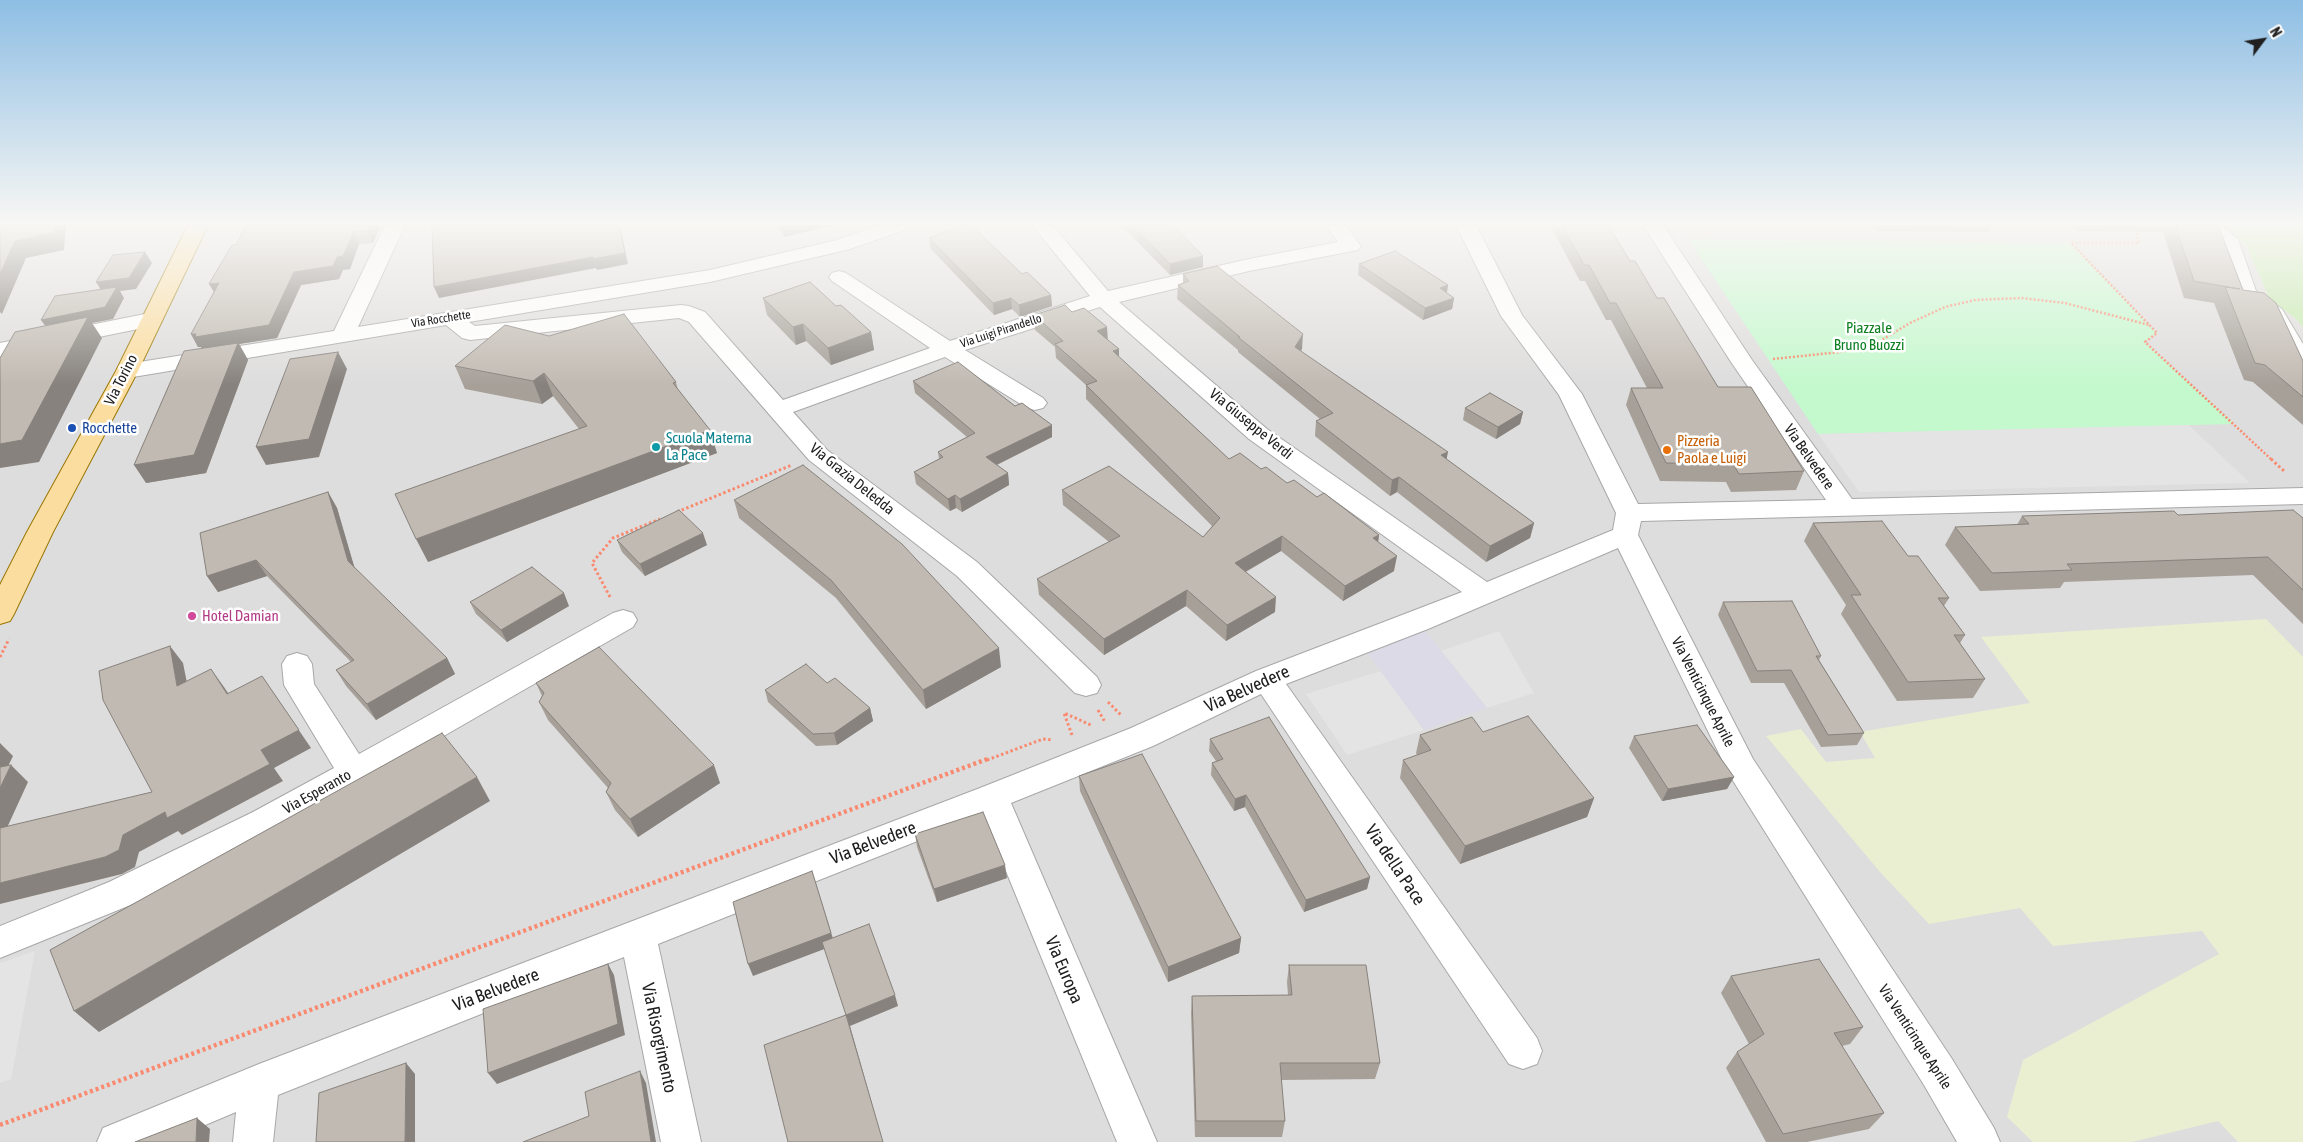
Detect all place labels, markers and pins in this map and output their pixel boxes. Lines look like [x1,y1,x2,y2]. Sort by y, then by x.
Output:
place label: Rocchette [82,419,137,437]
marker: Rocchette [66,422,78,434]
place label: Scuola Materna La Pace [666,429,752,464]
place label: Pizzeria Paola e Luigi [1677,432,1746,467]
marker: Scuola Materna La Pace [650,441,662,453]
marker: Pizzeria Paola e Luigi [1661,444,1673,456]
place label: Hotel Damian [202,607,279,625]
marker: Hotel Damian [186,610,198,622]

